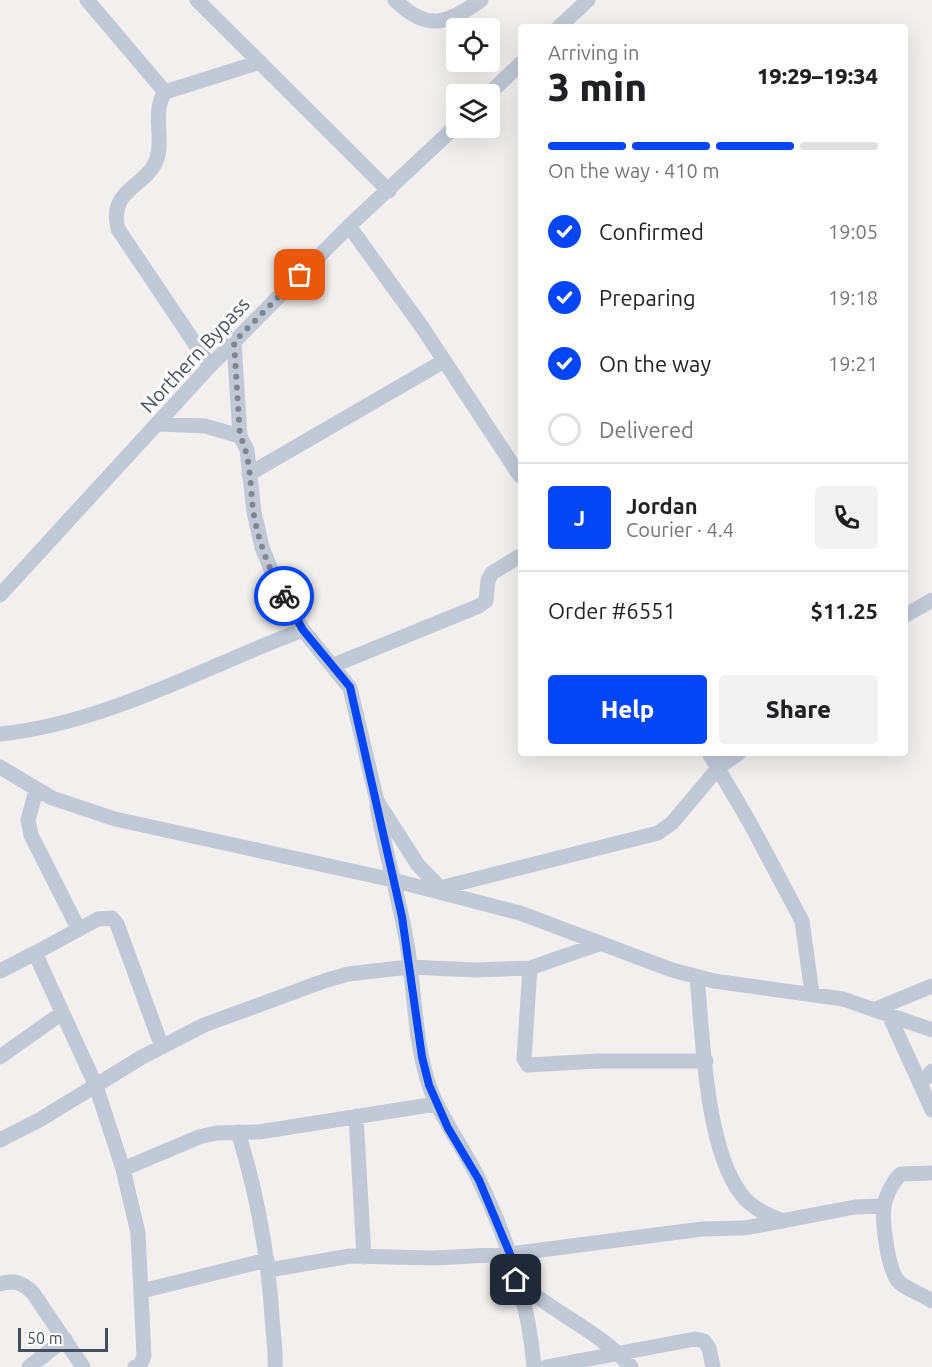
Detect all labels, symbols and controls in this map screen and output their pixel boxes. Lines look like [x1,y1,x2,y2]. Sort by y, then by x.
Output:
map controls [446,18,500,138]
button: locate [446,18,500,72]
text: Arriving in [548,41,639,64]
text: 19:29–19:34 [757,63,878,88]
text: 3 min [548,65,647,108]
button: layers [446,84,500,138]
text: On the way · 410 m [548,159,720,182]
icon: check [548,215,581,248]
text: Confirmed [599,219,704,244]
text: 19:05 [828,220,878,243]
pin [274,249,325,300]
icon: bag [283,258,316,291]
icon: check [548,281,581,314]
text: Preparing [599,285,696,310]
text: 19:18 [828,286,878,309]
street label: Northern Bypass [135,292,254,417]
icon: check [548,347,581,380]
text: On the way [599,351,711,376]
text: 19:21 [828,352,878,375]
text: Delivered [599,417,694,442]
button: phone [815,486,878,549]
text: Jordan [626,493,698,518]
text: J [574,505,585,530]
text: Courier · 4.4 [626,518,734,541]
courier [254,566,314,626]
icon: bike [268,580,301,613]
text: Order #6551 [548,598,676,623]
text: $11.25 [811,598,878,623]
button: Help [548,675,707,744]
button: Share [719,675,878,744]
pin [490,1254,541,1305]
icon: home [499,1263,532,1296]
scale bar [18,1325,108,1352]
text: 50 m [27,1329,63,1347]

